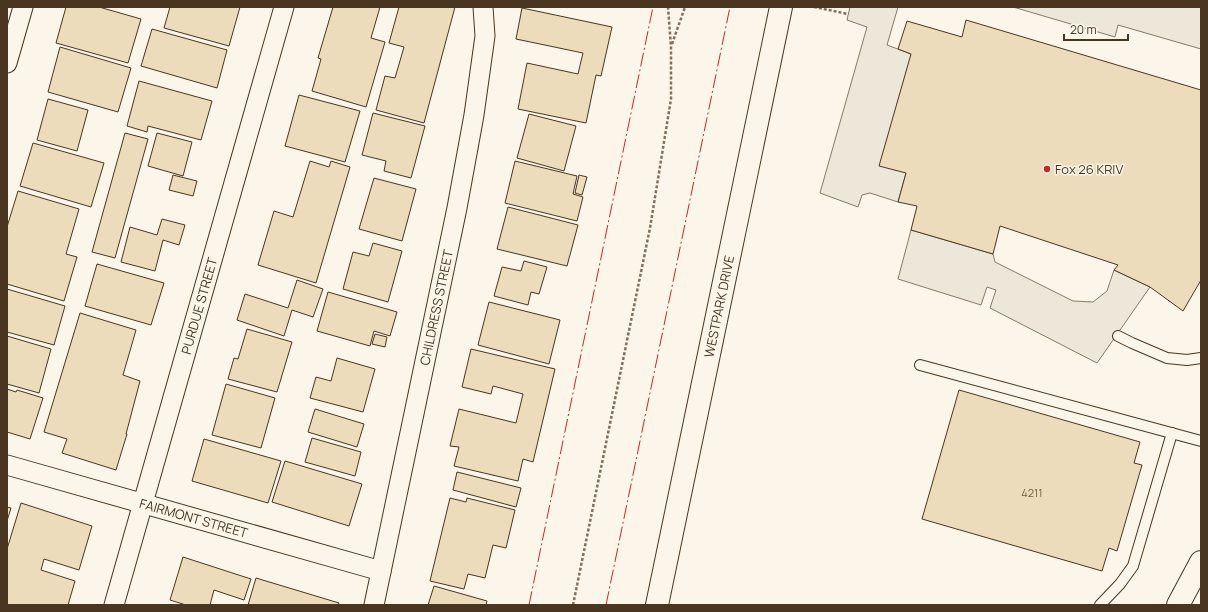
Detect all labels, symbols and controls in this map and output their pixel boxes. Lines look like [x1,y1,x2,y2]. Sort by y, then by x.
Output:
scale bar [1064,16,1128,42]
text: 20 m [1070,21,1097,38]
place label: Fox 26 KRIV [1055,160,1123,178]
marker: Fox 26 KRIV [1042,164,1052,174]
street label: CHILDRESS STREET [415,248,457,367]
street label: WESTPARK DRIVE [700,254,738,359]
street label: PURDUE STREET [177,255,221,356]
house number: 4211 [1021,485,1043,500]
street label: FAIRMONT STREET [137,494,250,542]

